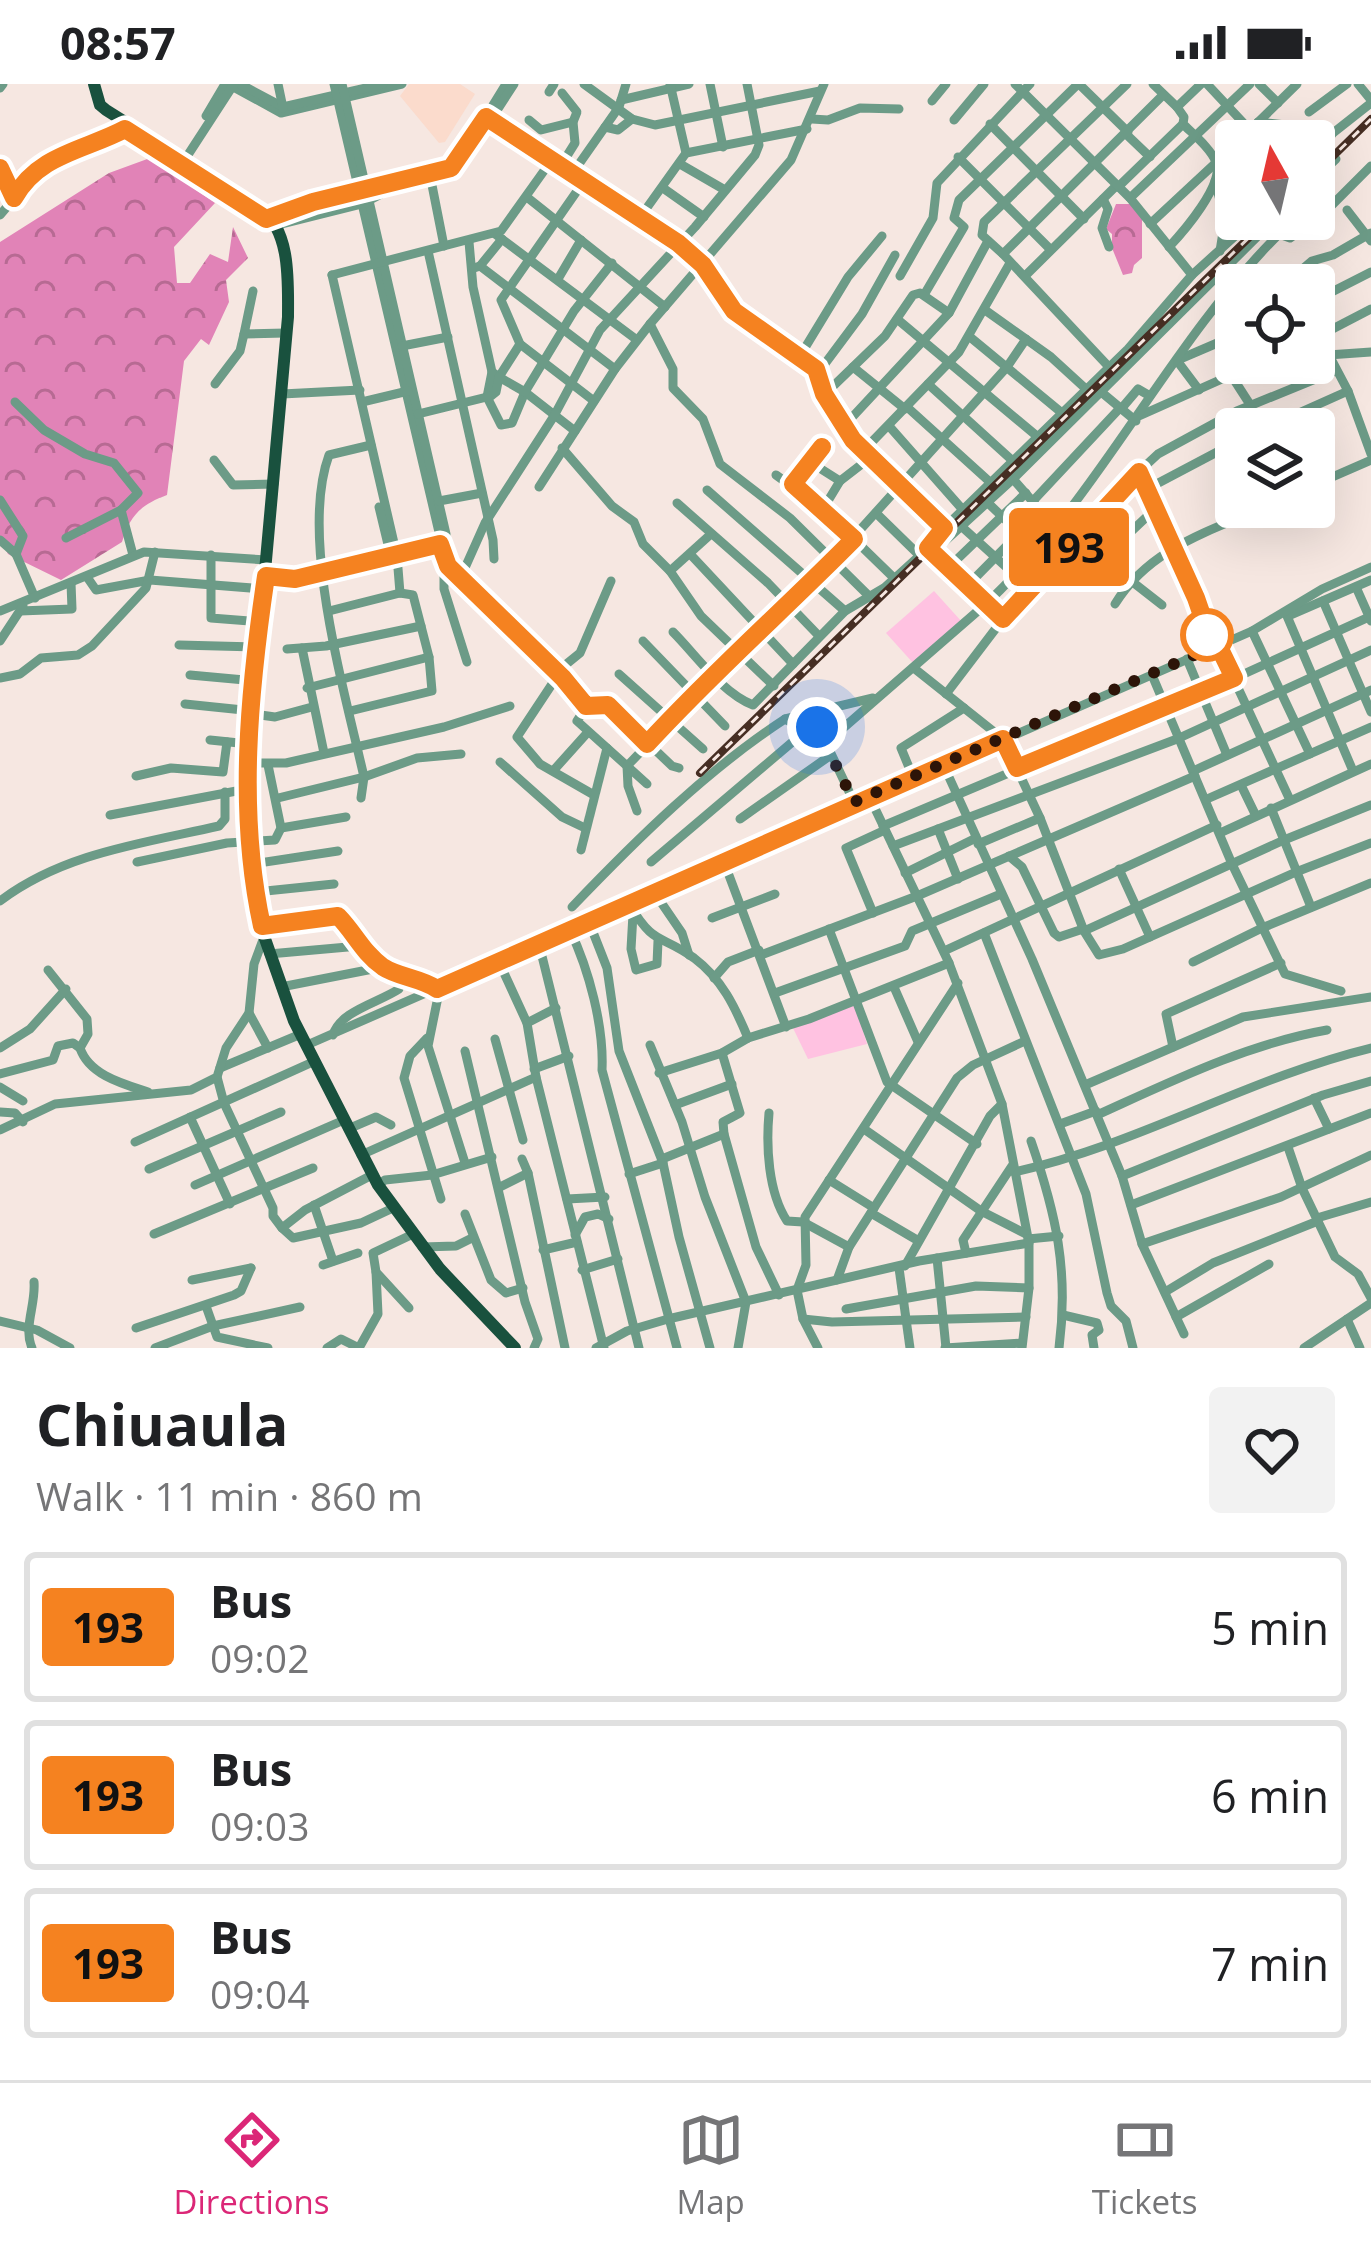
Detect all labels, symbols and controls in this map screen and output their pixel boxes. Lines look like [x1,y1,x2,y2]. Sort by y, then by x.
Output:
text: 08:57 [60,12,176,73]
north arrow [1215,120,1335,240]
map controls [1215,120,1335,528]
button: locate [1215,264,1335,384]
button: layers [1215,408,1335,528]
line badge: 193 [1000,508,1138,586]
text: 193 [1033,518,1105,575]
unlabelled marker [1182,610,1232,660]
your location [787,697,847,757]
text: Chiuaula [36,1385,288,1463]
button: heart [1209,1387,1335,1513]
text: Walk · 11 min · 860 m [36,1469,423,1522]
text: Bus [210,1570,292,1631]
text: 5 min [1211,1597,1329,1658]
text: 193 [72,1598,144,1655]
text: 09:02 [210,1631,309,1684]
text: Bus [210,1738,292,1799]
text: 6 min [1211,1765,1329,1826]
text: 193 [72,1766,144,1823]
text: 09:03 [210,1799,309,1852]
text: Bus [210,1906,292,1967]
text: 7 min [1211,1933,1329,1994]
text: 193 [72,1934,144,1991]
text: 09:04 [210,1967,309,2020]
tab: Directions [174,2107,330,2224]
tab: Map [677,2107,745,2224]
tab: Tickets [1092,2107,1197,2224]

